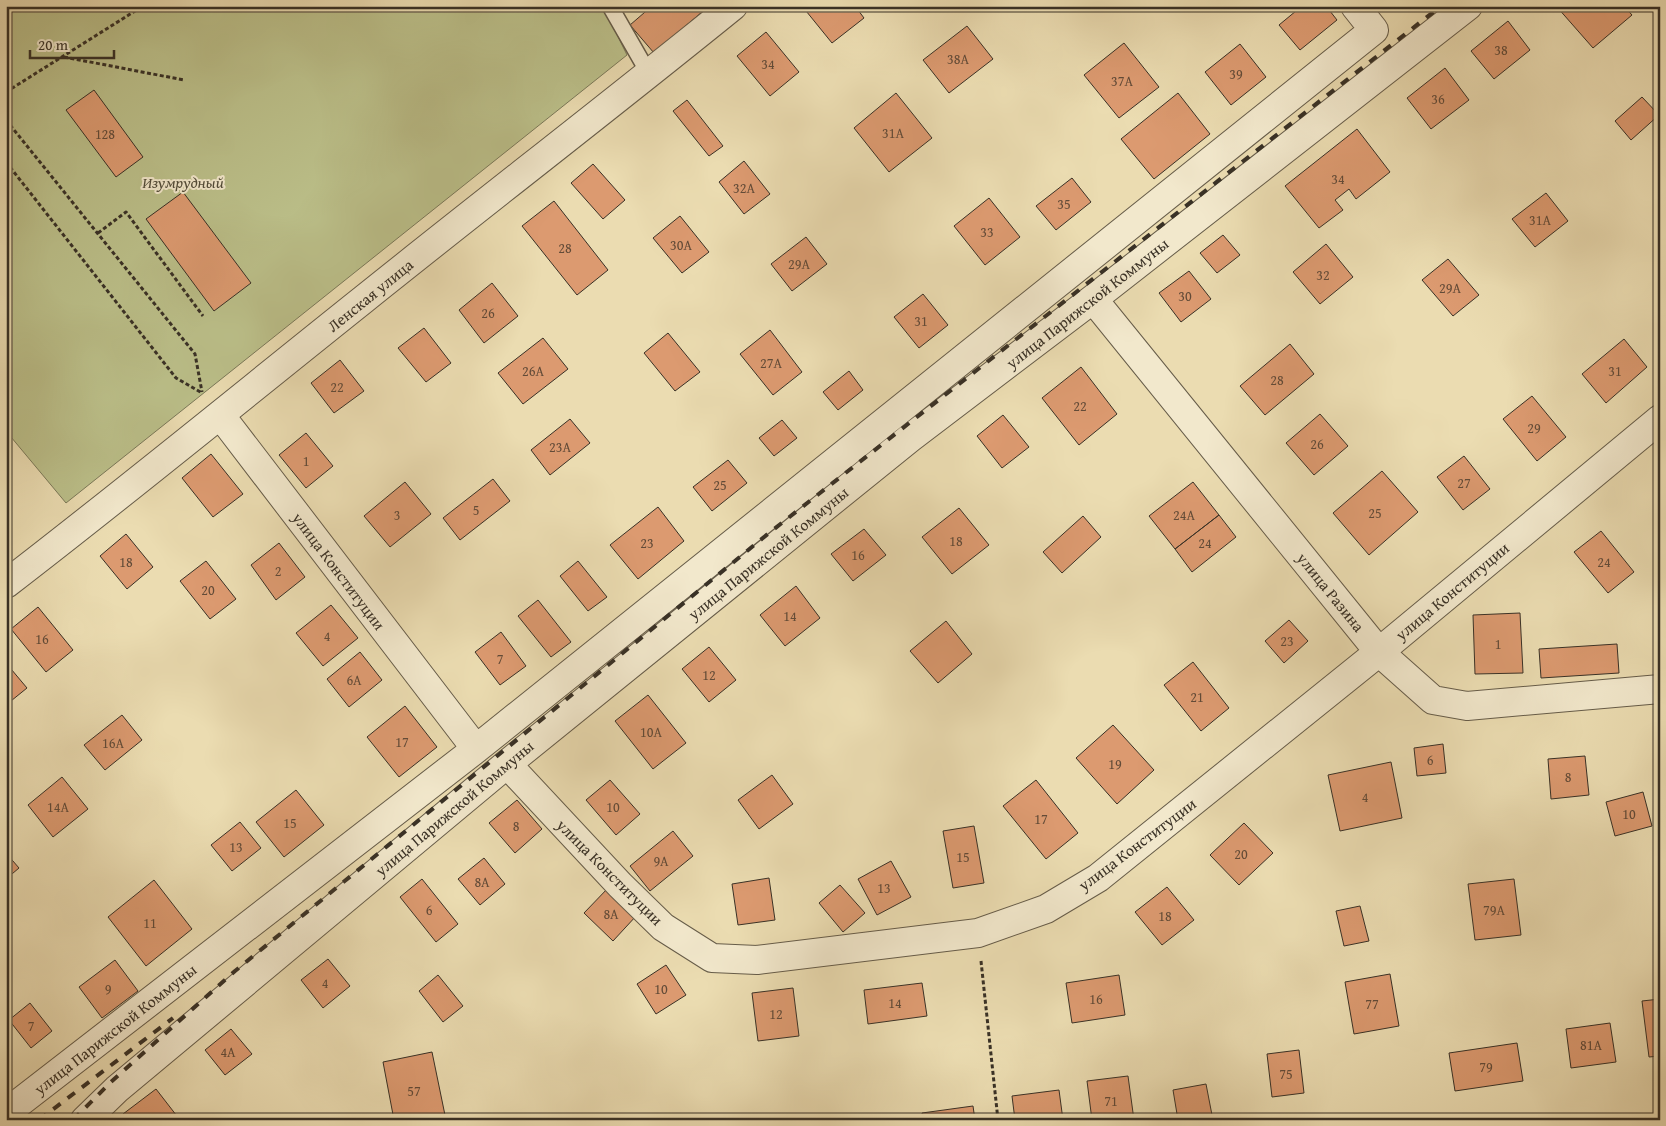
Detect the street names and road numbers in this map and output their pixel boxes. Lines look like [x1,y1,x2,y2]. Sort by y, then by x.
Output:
street label: улица Парижской Коммуны [1000,232,1173,375]
street label: Ленская улица [322,252,419,337]
street label: улица Парижской Коммуны [682,481,854,626]
street label: улица Конституции [286,506,392,635]
street label: улица Конституции [1389,536,1515,647]
street label: улица Разина [1291,546,1371,637]
street label: улица Парижской Коммуны [369,734,539,882]
street label: улица Конституции [1072,791,1201,897]
street label: улица Конституции [550,812,669,931]
street label: улица Парижской Коммуны [28,958,201,1101]

